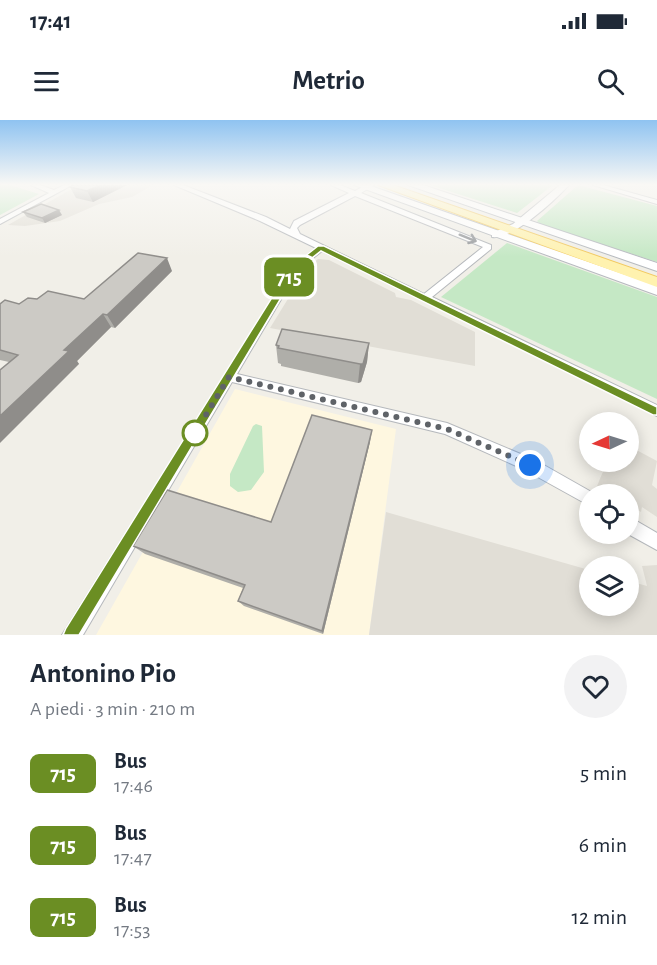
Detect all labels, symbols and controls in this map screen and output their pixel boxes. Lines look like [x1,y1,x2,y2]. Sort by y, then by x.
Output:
text: 17:41 [30,10,71,32]
icon: menu [30,65,63,98]
icon: search [594,65,627,98]
text: Metrio [292,67,365,94]
one-way arrow [459,233,477,244]
line badge: 715 [254,258,324,296]
text: 715 [276,267,302,288]
north arrow [579,412,639,472]
map controls [579,412,639,616]
unlabelled marker [182,420,208,446]
your location [515,450,545,480]
button: locate [579,484,639,544]
button: layers [579,556,639,616]
button: heart [564,655,627,718]
text: Antonino Pio [30,660,176,688]
text: A piedi · 3 min · 210 m [30,699,195,719]
text: Bus [114,750,147,772]
text: 5 min [580,762,627,784]
text: 715 [50,763,76,784]
text: 17:46 [114,776,153,796]
text: Bus [114,822,147,844]
text: 6 min [579,834,627,856]
text: 715 [50,835,76,856]
text: 17:47 [114,848,152,868]
text: Bus [114,894,147,916]
text: 12 min [572,906,627,928]
text: 715 [50,907,76,928]
text: 17:53 [114,920,150,940]

